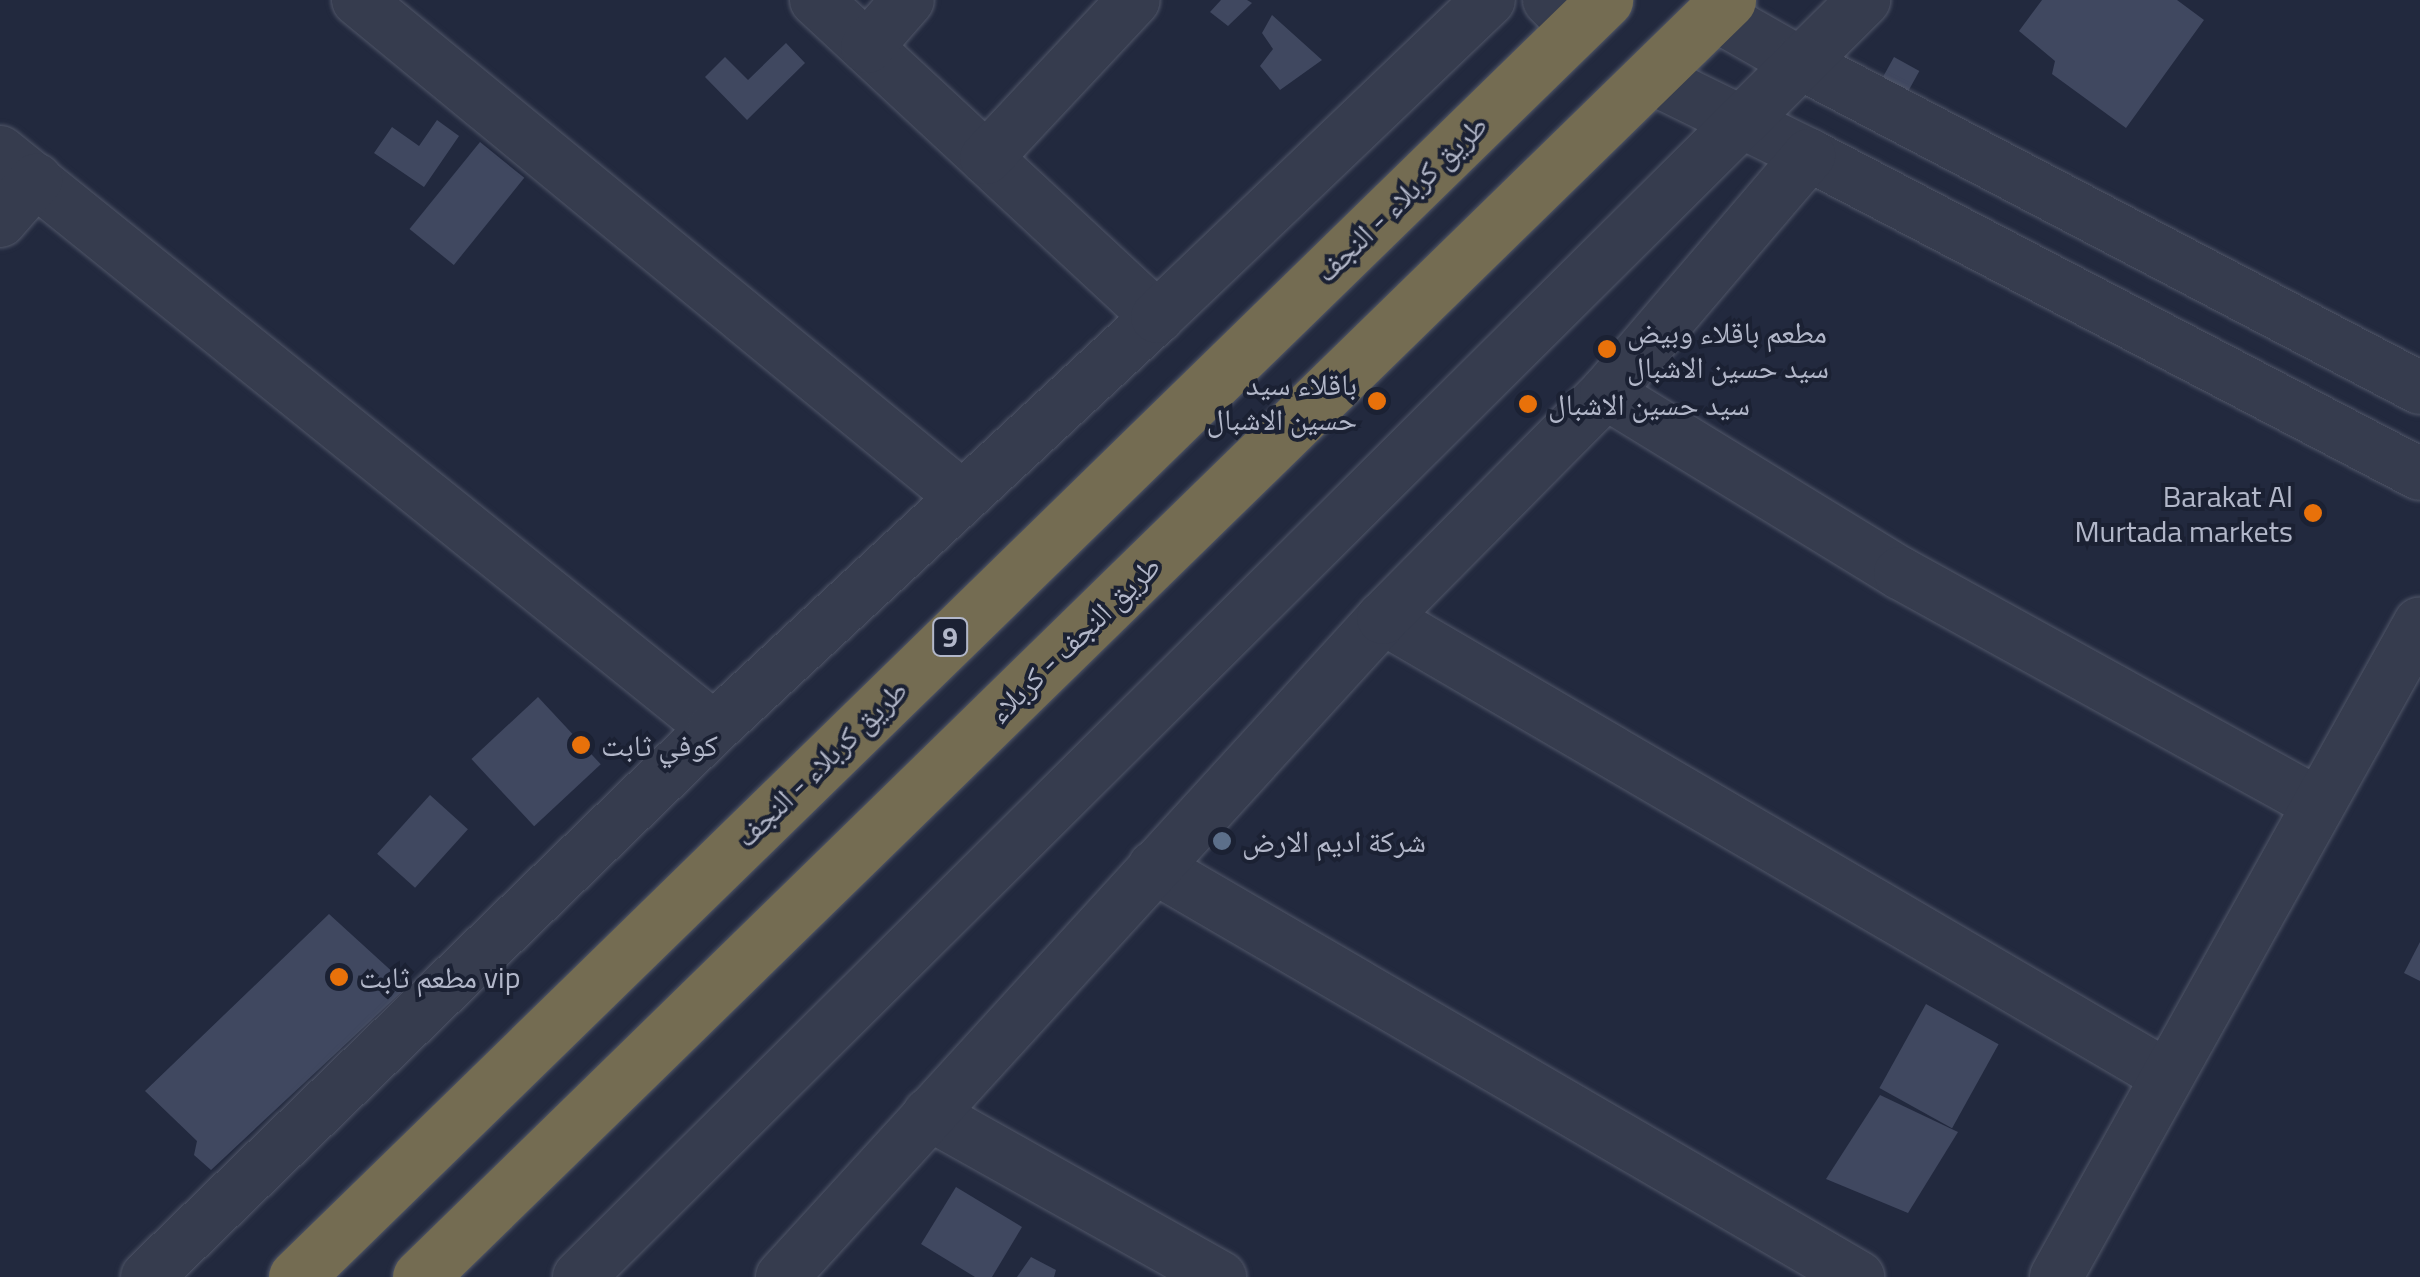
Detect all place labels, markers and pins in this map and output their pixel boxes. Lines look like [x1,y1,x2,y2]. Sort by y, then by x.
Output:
place label: مطعم باقلاء وبيض سيد حسين الاشبال [1627,314,1829,384]
marker: مطعم باقلاء وبيض سيد حسين الاشبال [1596,338,1618,360]
place label: باقلاء سيد حسين الاشبال [1206,366,1357,436]
place label: سيد حسين الاشبال [1548,386,1750,422]
marker: باقلاء سيد حسين الاشبال [1366,390,1388,412]
marker: سيد حسين الاشبال [1517,393,1539,415]
place label: Barakat Al Murtada markets [2074,478,2293,548]
marker: Barakat Al Murtada markets [2302,502,2324,524]
place label: كوفي ثابت [601,727,718,763]
marker: كوفي ثابت [570,734,592,756]
place label: شركة اديم الارض [1242,823,1426,859]
marker: شركة اديم الارض [1211,830,1233,852]
place label: مطعم ثابت vip [359,959,520,995]
marker: مطعم ثابت vip [328,966,350,988]

